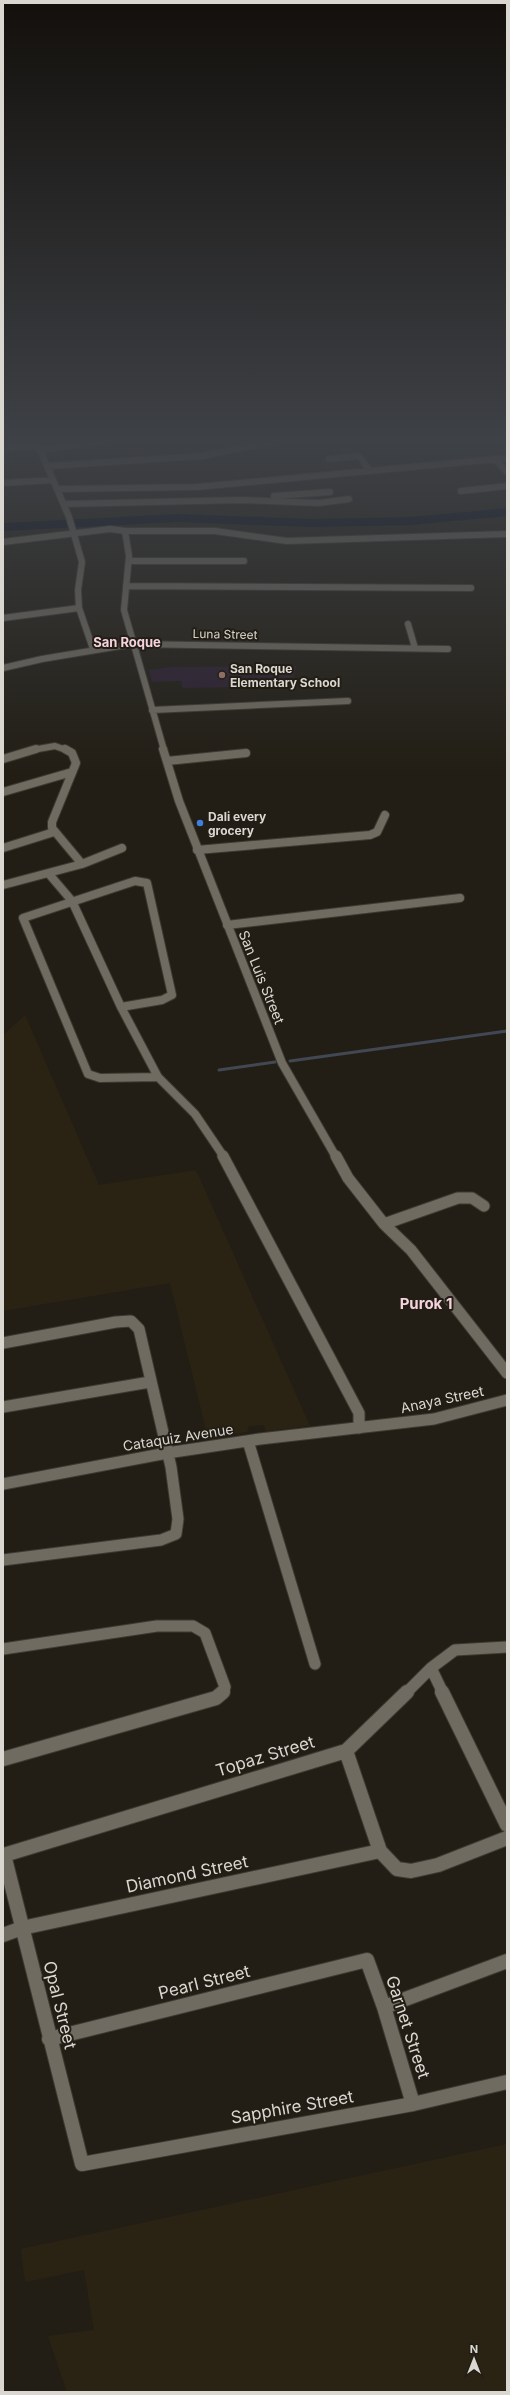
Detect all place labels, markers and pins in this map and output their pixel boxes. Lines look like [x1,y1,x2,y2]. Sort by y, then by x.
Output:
place label: San Roque Elementary School [230,661,340,690]
marker: San Roque Elementary School [217,670,227,680]
place label: Dali every grocery [208,809,267,838]
marker: Dali every grocery [195,818,205,828]

